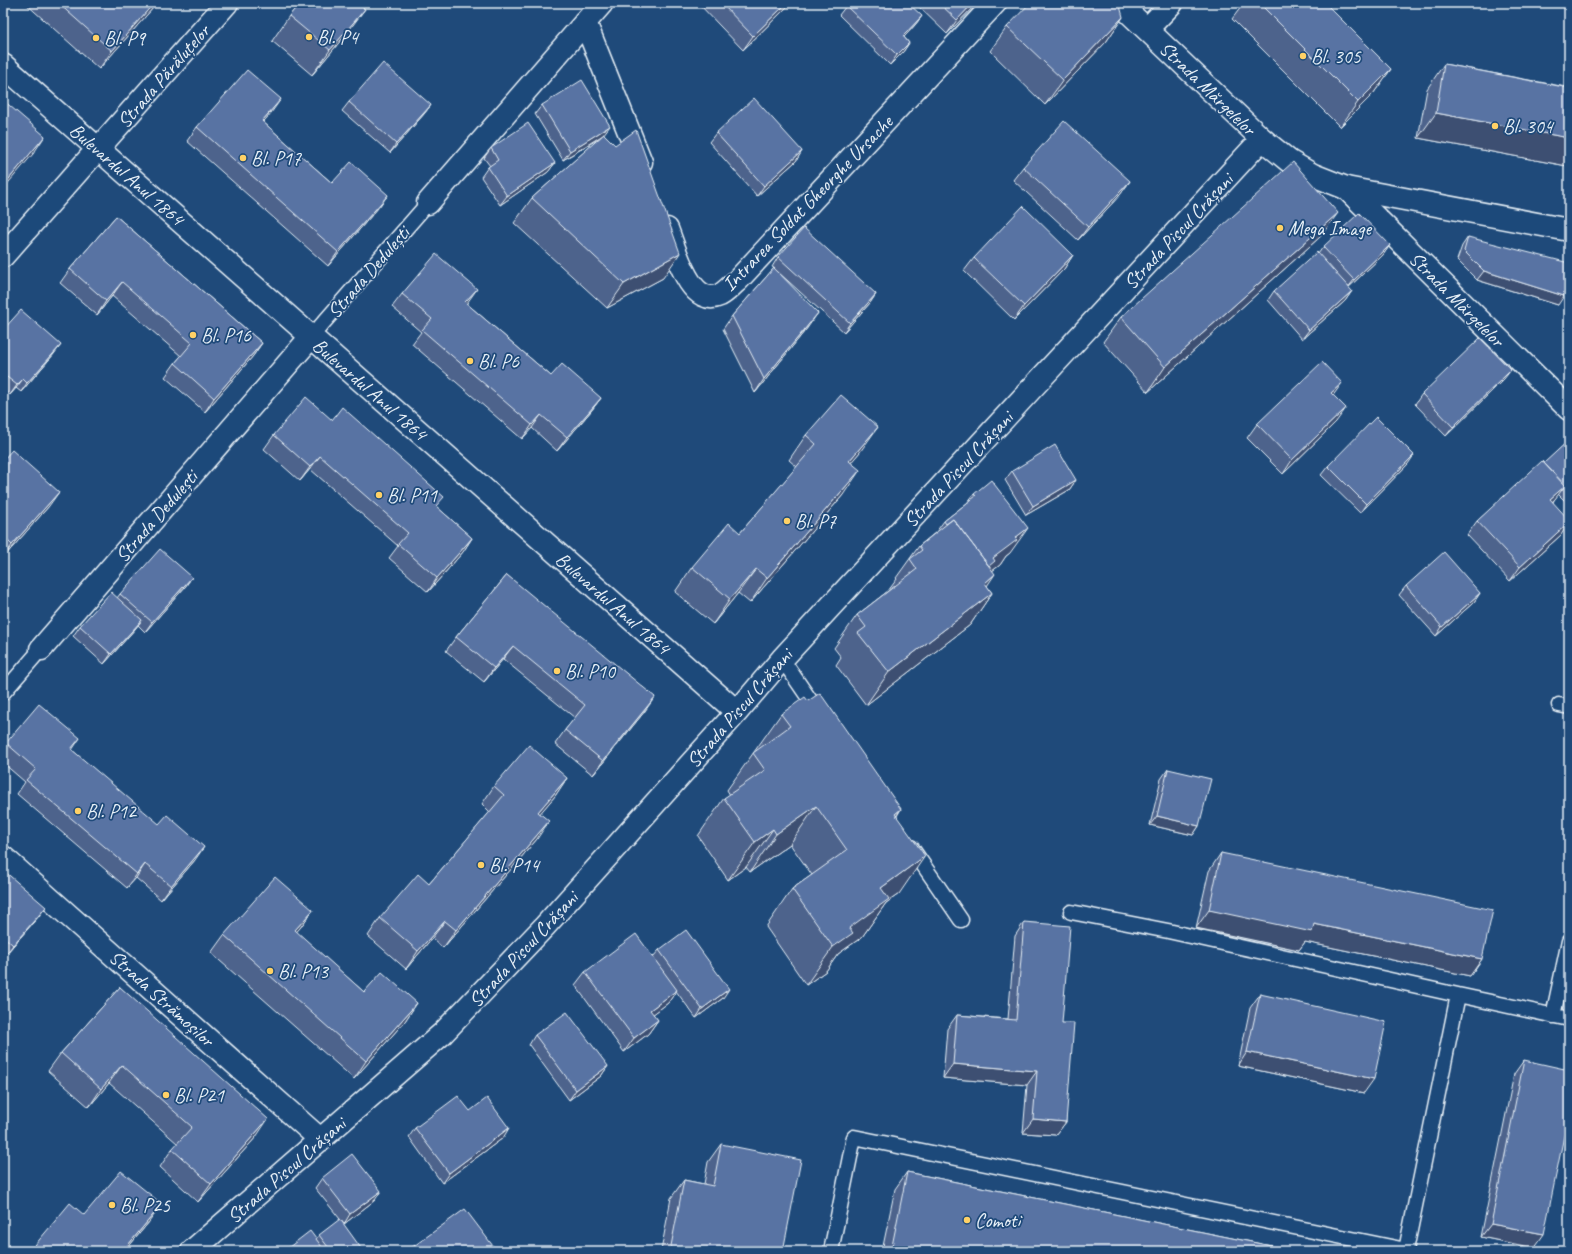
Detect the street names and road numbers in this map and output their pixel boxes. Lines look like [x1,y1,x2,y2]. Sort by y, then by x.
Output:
street label: Strada Părăluțelor [112,18,216,133]
street label: Strada Mărgelelor [1154,36,1263,142]
street label: Intrarea Soldat Gheorghe Ursache [717,109,899,297]
street label: Bulevardul Anul 1864 [64,118,191,232]
street label: Strada Piscul Crășani [1118,166,1240,295]
street label: Strada Dedulești [322,220,417,323]
street label: Strada Mărgelelor [1404,246,1511,354]
street label: Bulevardul Anul 1864 [307,333,434,447]
street label: Strada Piscul Crășani [898,404,1020,533]
street label: Strada Dedulești [110,464,205,567]
street label: Bulevardul Anul 1864 [550,547,677,661]
street label: Strada Piscul Crășani [681,642,799,773]
street label: Strada Piscul Crășani [463,884,585,1013]
street label: Strada Strămoșilor [104,945,221,1053]
street label: Strada Piscul Crășani [222,1110,353,1229]

